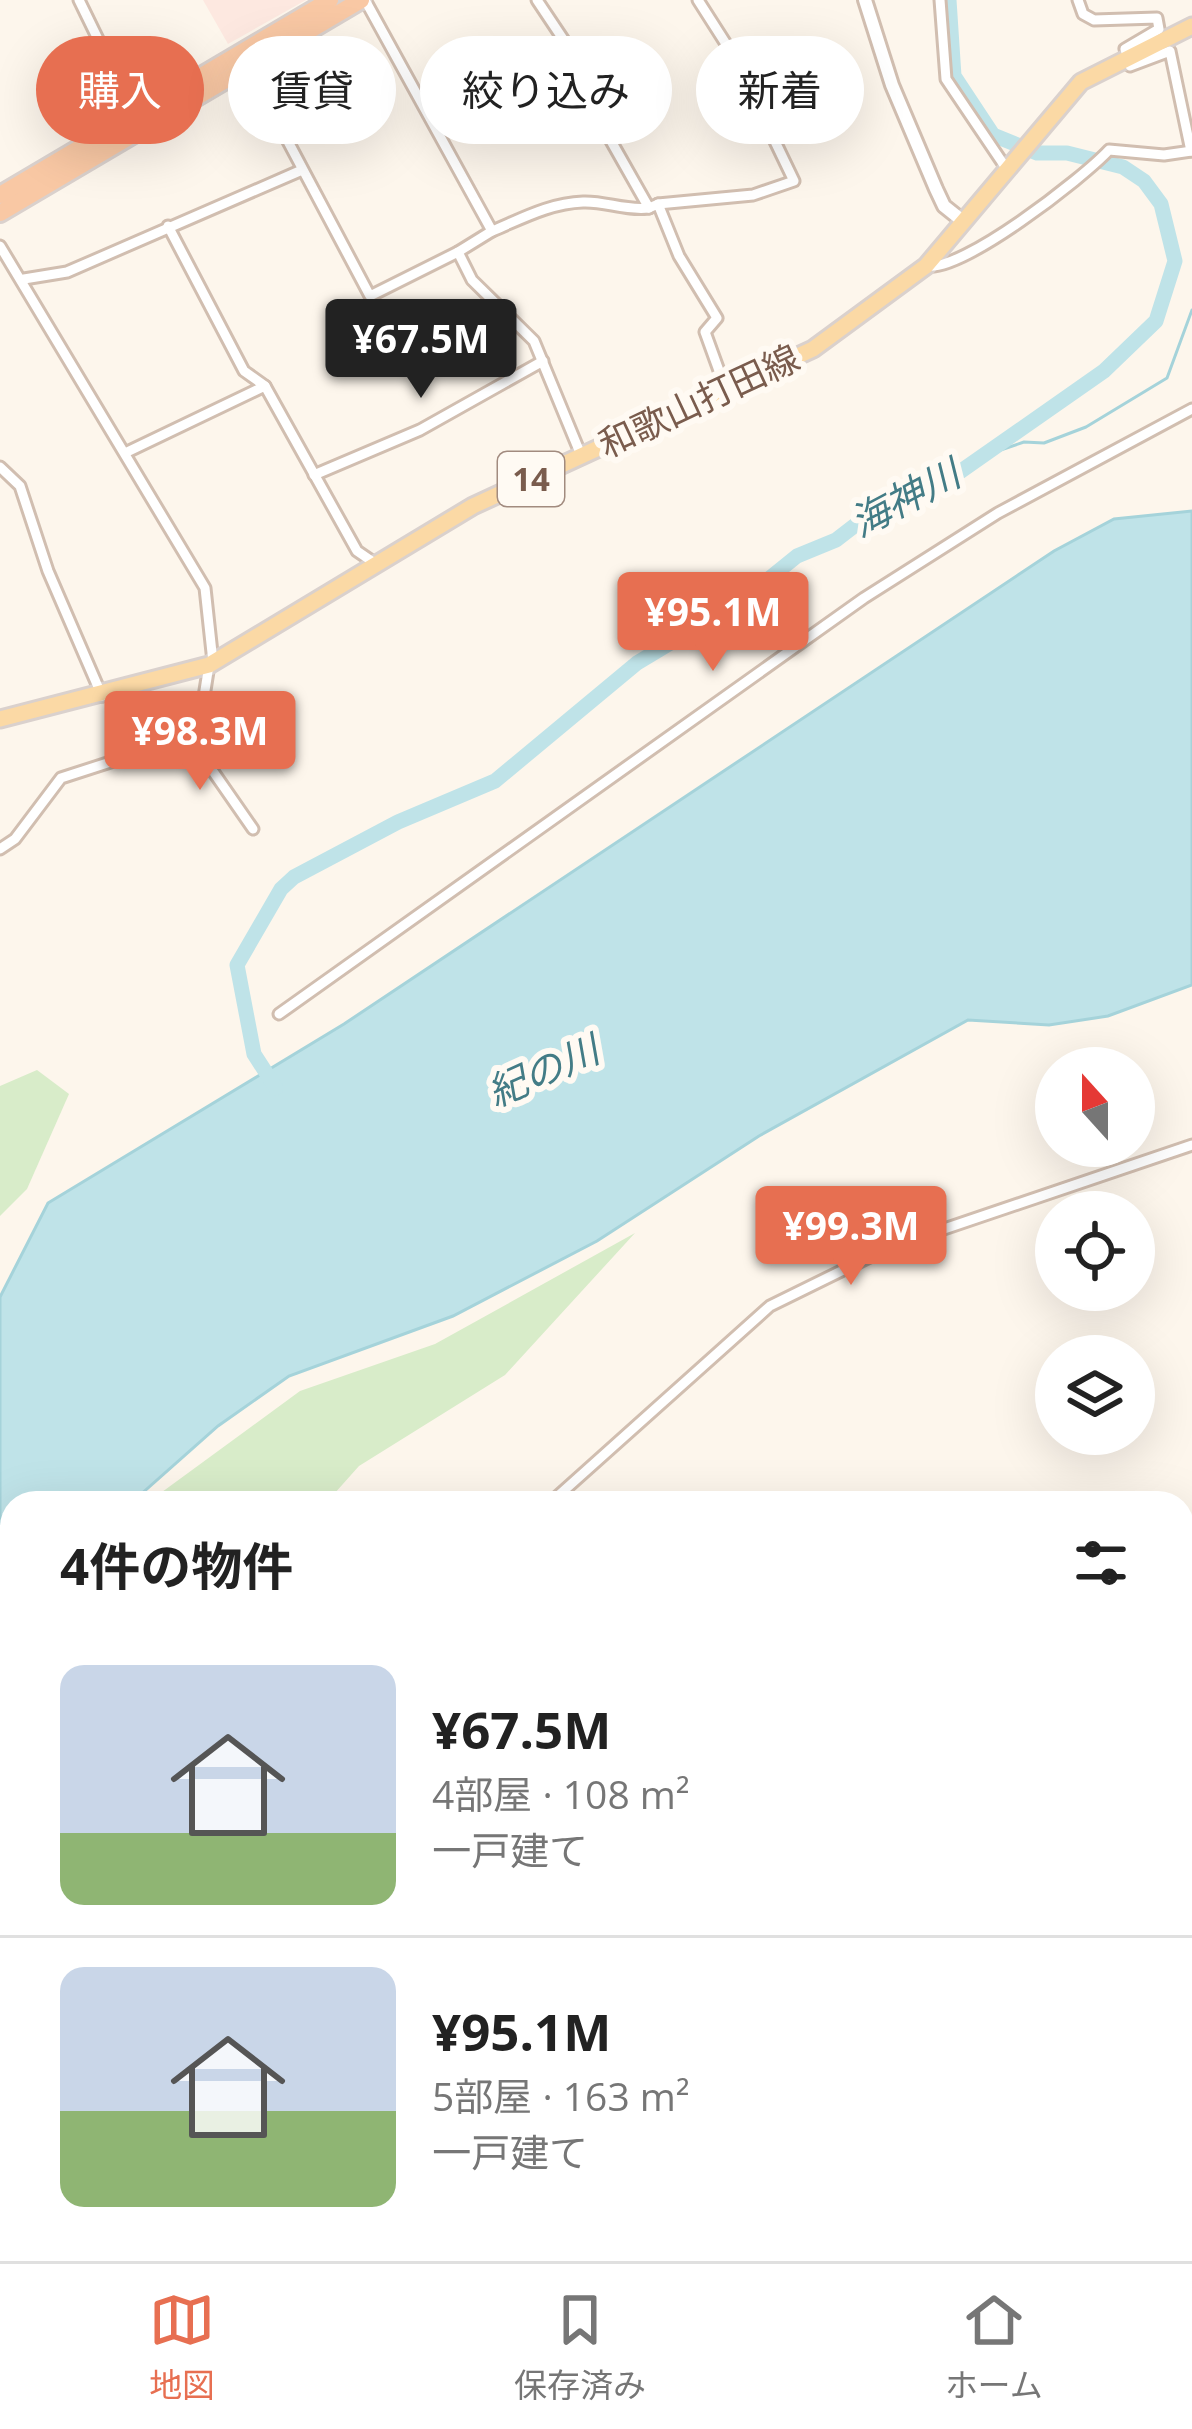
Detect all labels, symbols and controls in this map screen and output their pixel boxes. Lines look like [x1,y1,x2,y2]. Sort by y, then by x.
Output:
chip: 購入 [36,36,204,144]
chip: 賃貸 [228,36,396,144]
chip: 絞り込み [420,36,672,144]
chip: 新着 [696,36,864,144]
pin: ¥67.5M [323,299,519,401]
text: ¥67.5M [352,311,490,364]
street label: 和歌山打田線 [591,333,807,468]
water label: 海神川 [840,444,972,548]
road number: 14 [498,452,564,506]
pin: ¥95.1M [615,572,811,674]
text: ¥95.1M [644,584,782,637]
pin: ¥98.3M [102,691,298,793]
text: ¥98.3M [131,703,269,756]
water label: 紀の川 [478,1020,610,1118]
north arrow [1035,1047,1155,1167]
map controls [1035,1047,1155,1455]
pin: ¥99.3M [753,1186,949,1288]
button: locate [1035,1191,1155,1311]
text: ¥99.3M [782,1198,920,1251]
button: layers [1035,1335,1155,1455]
text: 4件の物件 [60,1530,293,1600]
icon: filters [1068,1530,1134,1596]
text: ¥67.5M [432,1694,611,1764]
icon: home [156,1713,300,1857]
text: 4部屋 · 108 m² [432,1767,690,1820]
text: 一戸建て [432,1823,588,1876]
text: ¥95.1M [432,1996,611,2066]
icon: home [156,2015,300,2159]
text: 5部屋 · 163 m² [432,2069,690,2122]
text: 一戸建て [432,2125,588,2178]
tab: 地図 [149,2287,215,2407]
tab: 保存済み [514,2287,646,2407]
tab: ホーム [945,2287,1043,2407]

